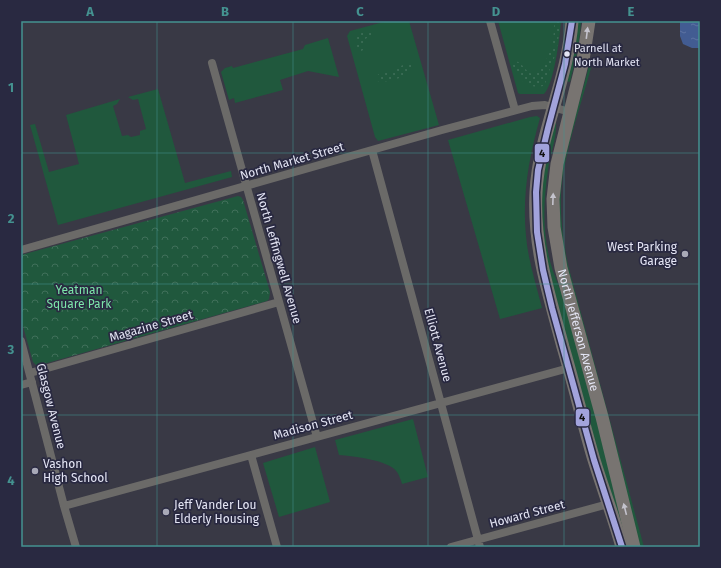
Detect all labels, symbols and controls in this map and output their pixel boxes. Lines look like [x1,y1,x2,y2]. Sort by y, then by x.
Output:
text: A [85,4,94,19]
text: B [221,4,229,19]
text: C [356,4,364,19]
text: D [492,4,501,19]
text: E [628,4,635,19]
one-way arrow [584,27,591,39]
place label: Parnell at North Market [574,42,640,69]
marker: Parnell at North Market [562,49,572,59]
text: 1 [8,80,14,95]
street label: North Market Street [238,139,346,183]
line badge: 4 [534,143,550,163]
text: 4 [539,147,545,160]
street label: North Leffingwell Avenue [254,191,304,325]
one-way arrow [550,192,556,205]
text: 2 [8,211,15,226]
place label: West Parking Garage [607,240,678,268]
marker: West Parking Garage [680,249,690,259]
street label: North Jefferson Avenue [555,267,602,393]
park label: Yeatman Square Park [47,283,112,311]
street label: Magazine Street [108,307,195,345]
street label: Elliott Avenue [421,307,455,383]
text: 3 [7,342,15,357]
street label: Glasgow Avenue [34,362,68,450]
street label: Madison Street [272,407,355,442]
line badge: 4 [575,408,590,427]
text: 4 [579,411,585,424]
place label: Vashon High School [43,457,108,485]
marker: Vashon High School [30,466,40,476]
text: 4 [7,473,15,488]
street label: Howard Street [488,497,567,531]
place label: Jeff Vander Lou Elderly Housing [174,498,260,526]
one-way arrow [621,503,627,515]
marker: Jeff Vander Lou Elderly Housing [161,507,171,517]

